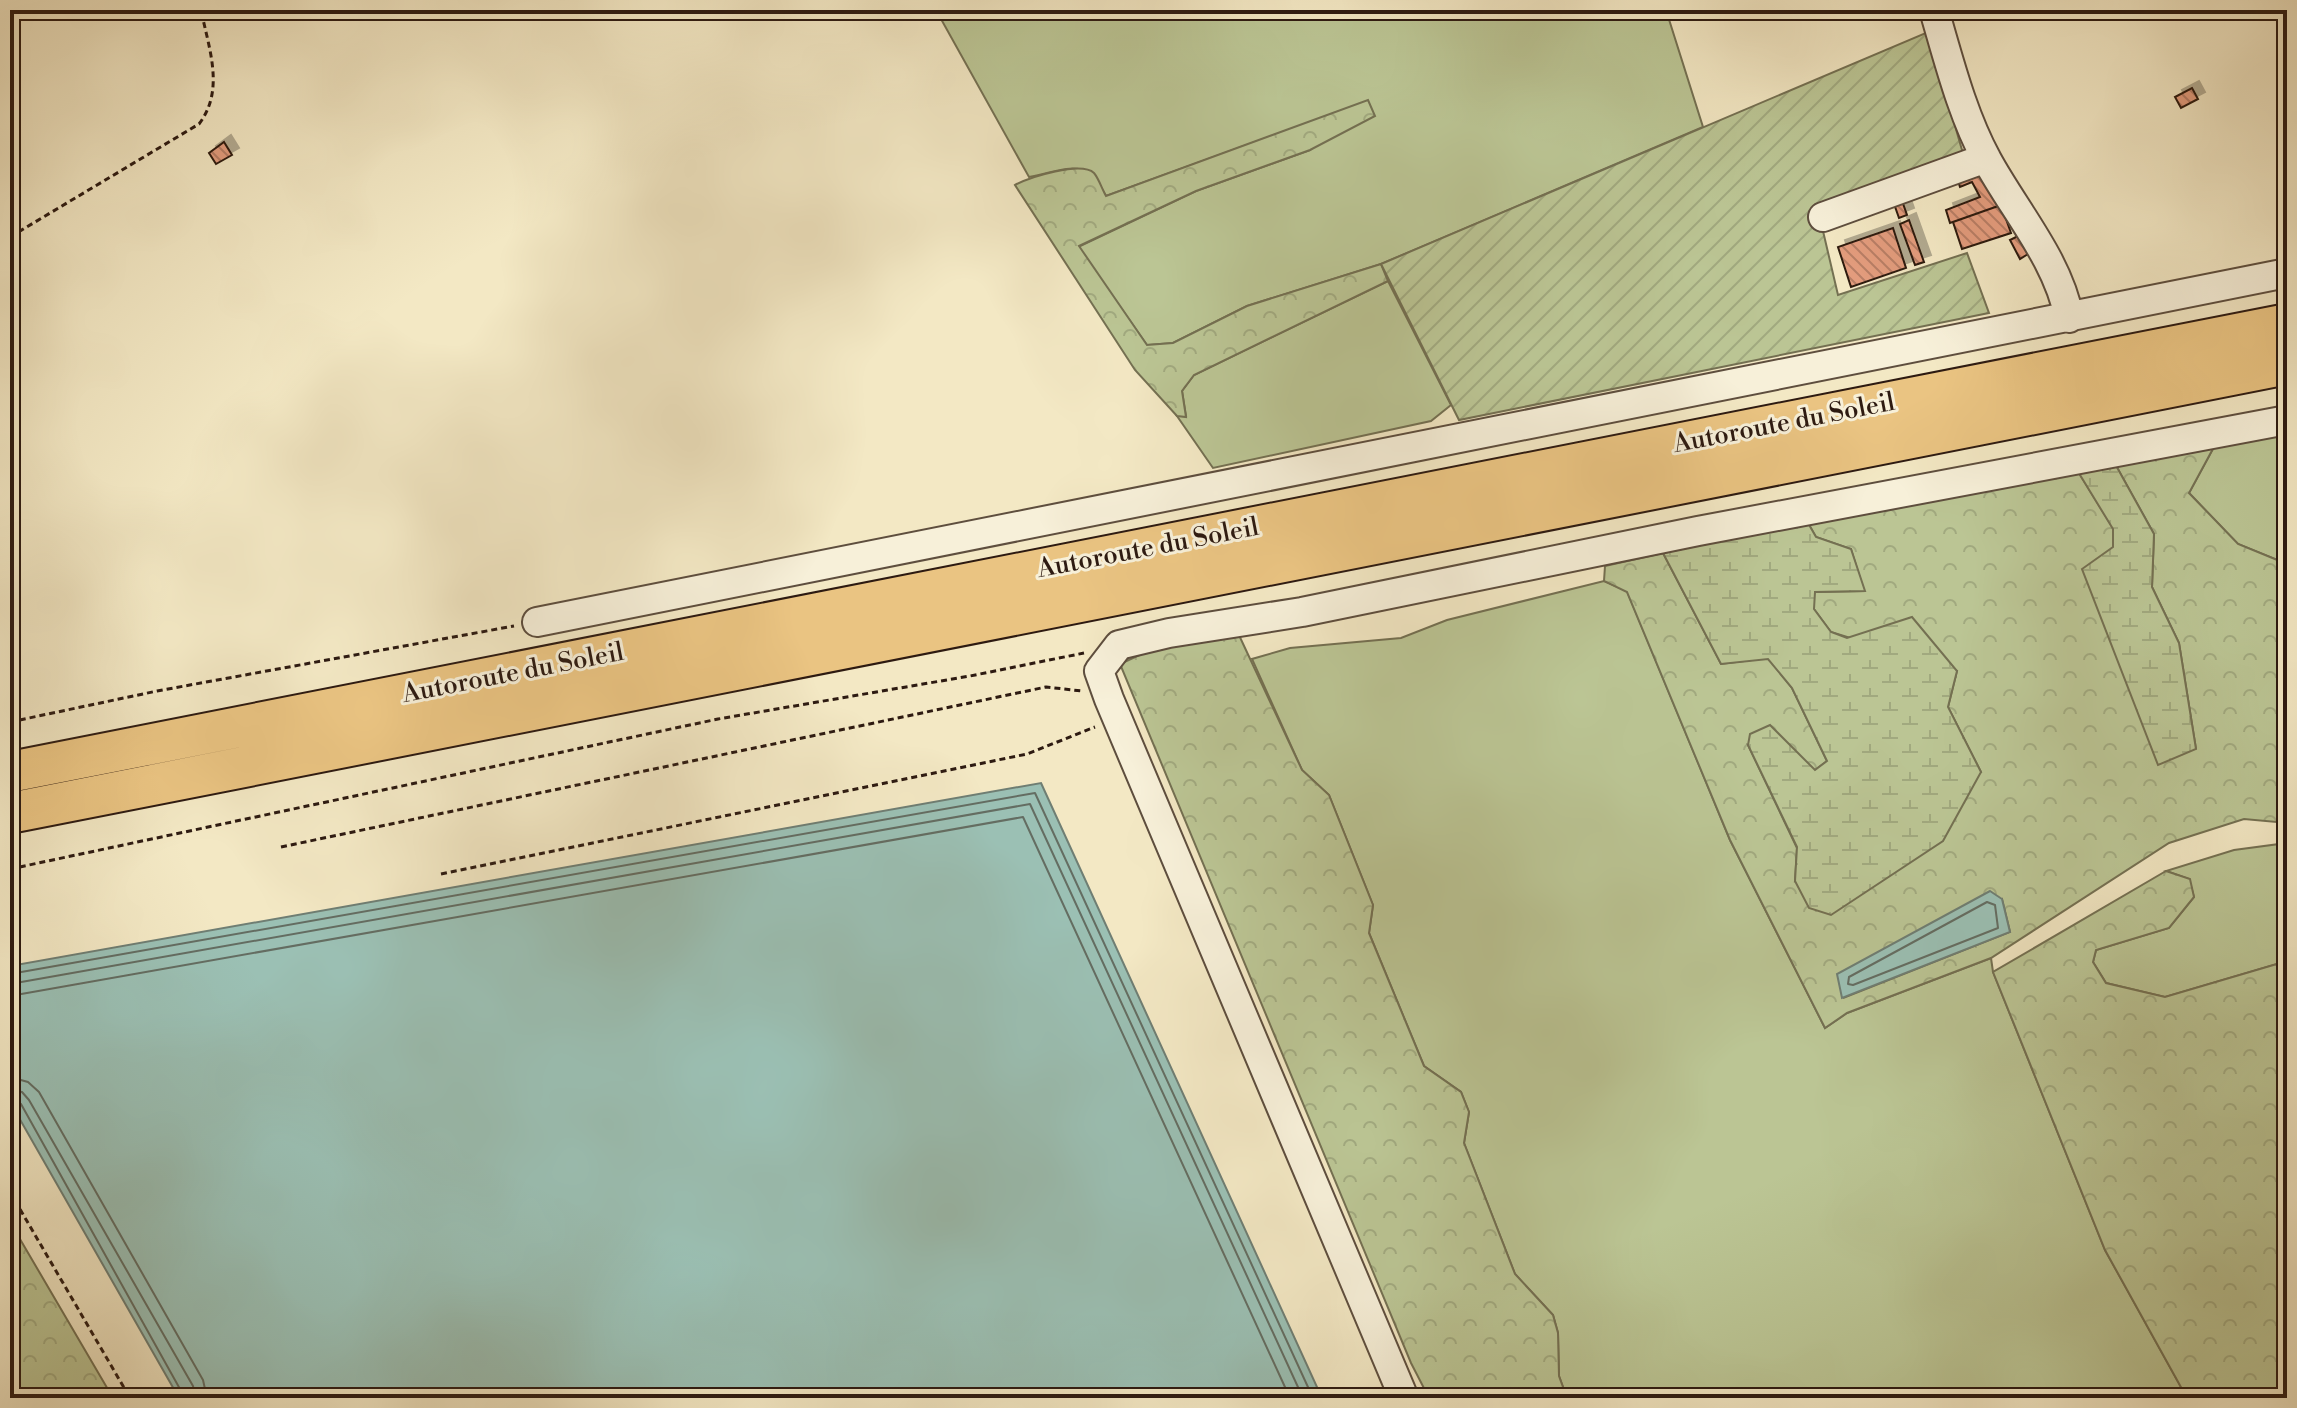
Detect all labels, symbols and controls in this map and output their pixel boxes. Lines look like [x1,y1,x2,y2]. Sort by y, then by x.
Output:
street label: Autoroute du Soleil [1669,386,1898,460]
street label: Autoroute du Soleil [1033,511,1262,585]
street label: Autoroute du Soleil [398,636,627,710]

